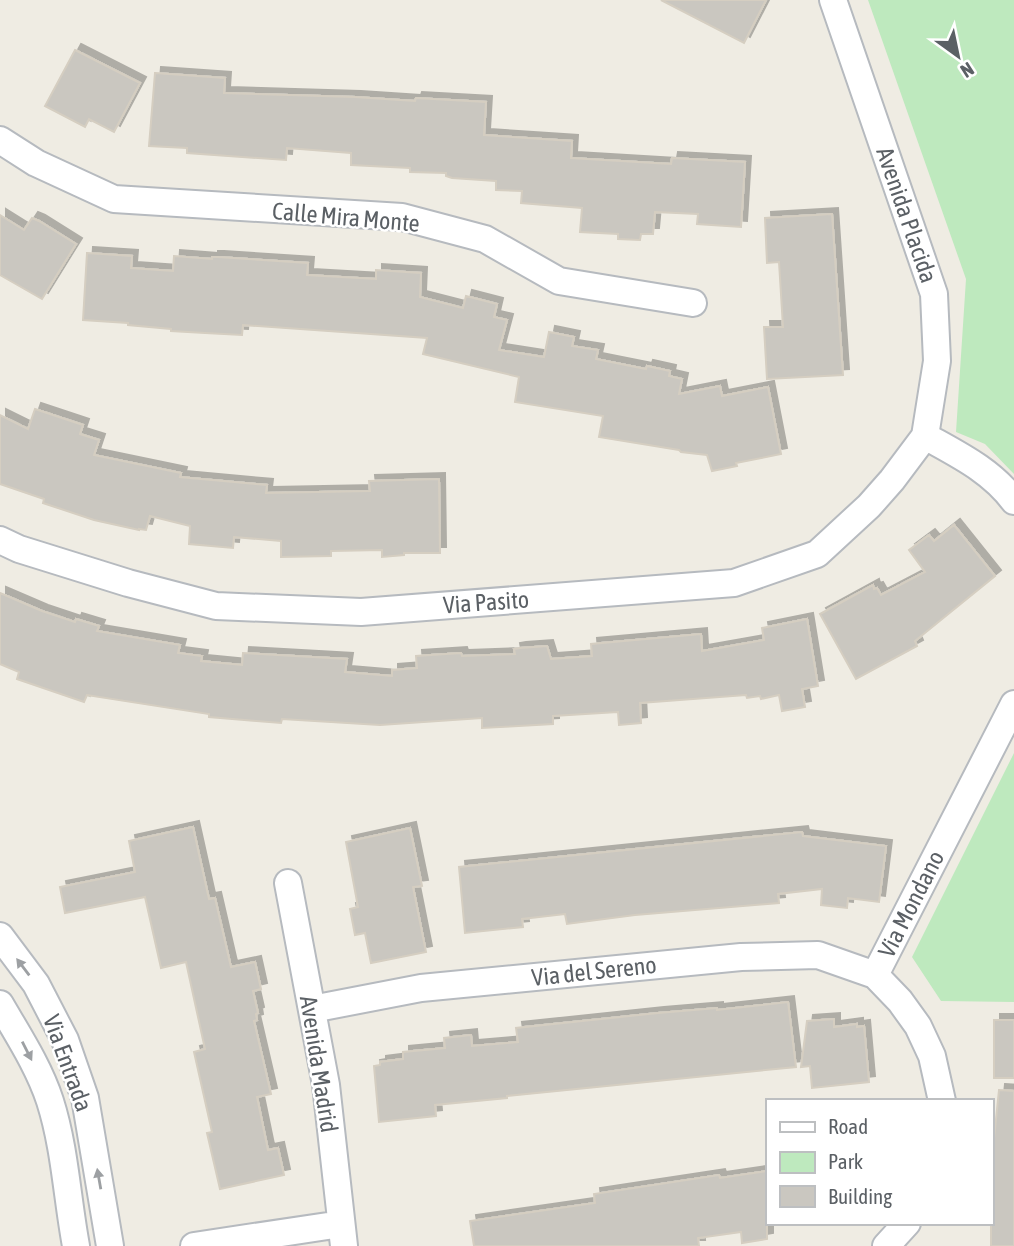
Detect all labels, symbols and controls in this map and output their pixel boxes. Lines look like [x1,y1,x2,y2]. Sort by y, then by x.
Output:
north arrow [923,21,993,91]
text: N [957,58,978,83]
street label: Avenida Placida [871,144,943,286]
street label: Calle Mira Monte [271,197,421,237]
street label: Via Pasito [442,586,530,618]
street label: Via Mondano [873,846,949,962]
street label: Via del Sereno [530,951,658,991]
one-way arrow [17,958,31,976]
street label: Avenida Madrid [295,994,343,1134]
street label: Via Entrada [38,1011,98,1115]
one-way arrow [21,1041,32,1061]
legend [766,1099,993,1225]
text: Road [828,1114,868,1138]
text: Park [828,1149,863,1173]
one-way arrow [93,1168,104,1190]
text: Building [828,1184,892,1208]

